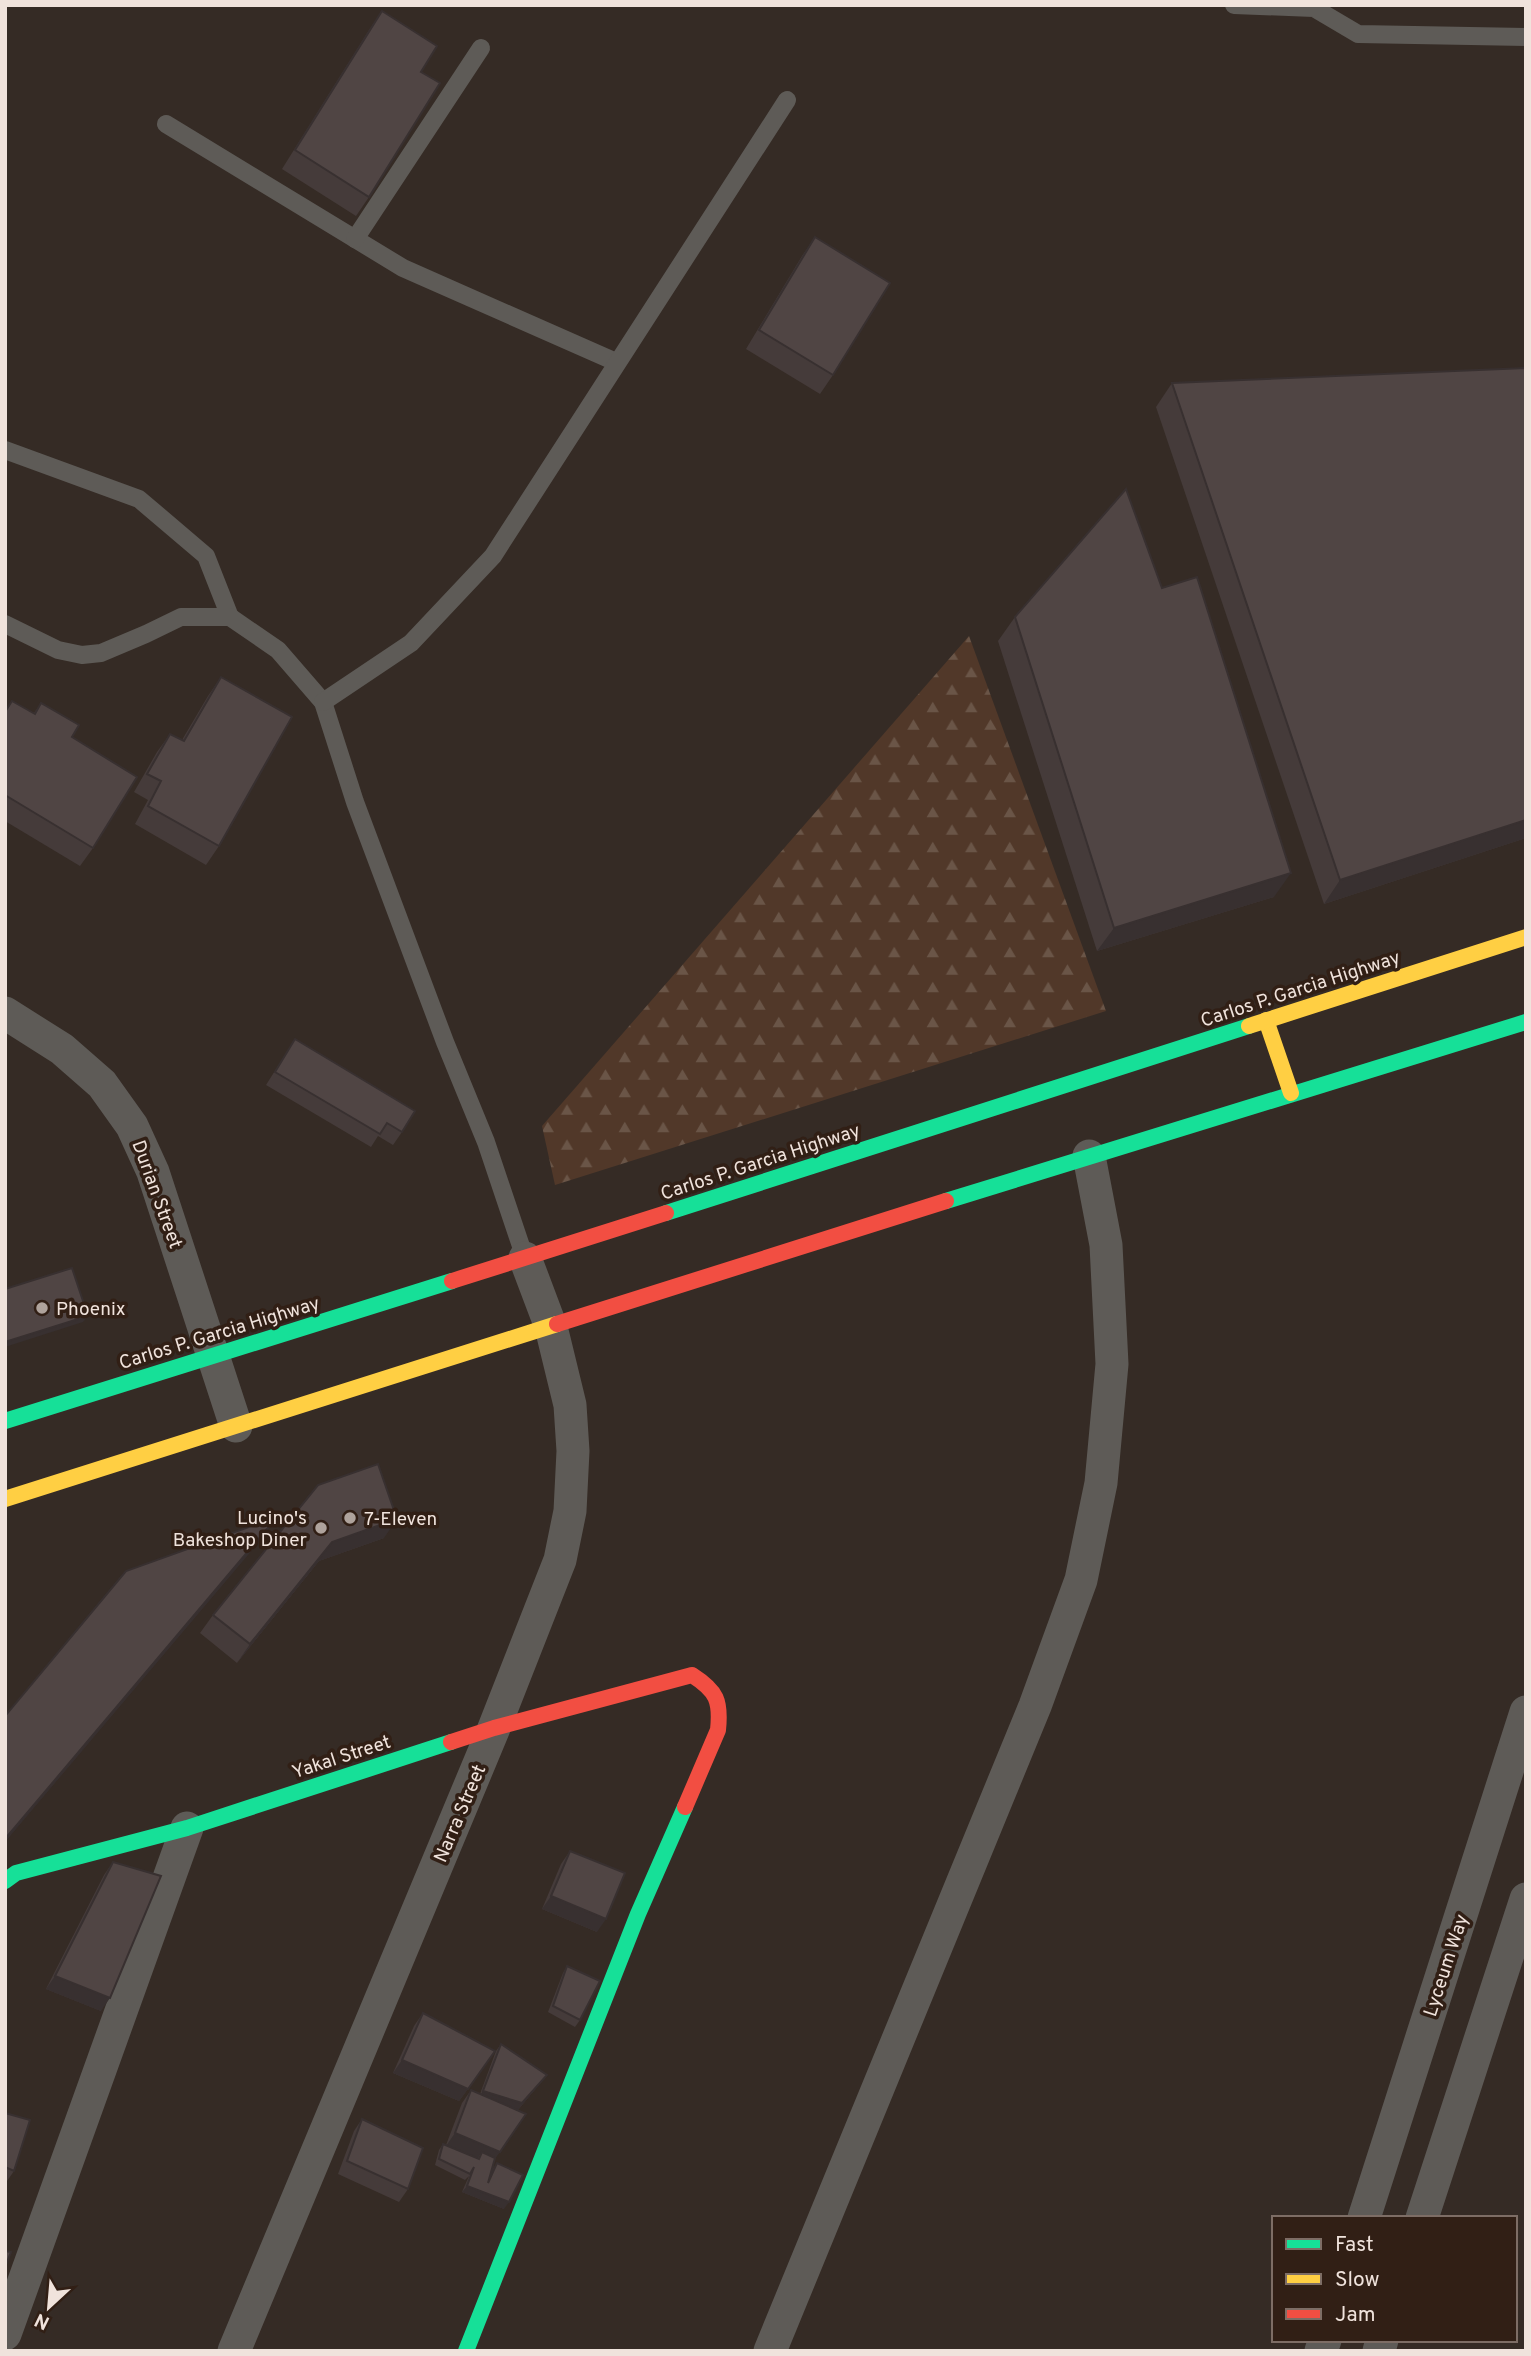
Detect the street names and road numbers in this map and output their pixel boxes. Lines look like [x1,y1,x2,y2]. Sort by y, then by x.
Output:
street label: Carlos P. Garcia Highway [1198,946,1404,1034]
street label: Carlos P. Garcia Highway [658,1119,864,1207]
street label: Durian Street [125,1137,187,1252]
street label: Carlos P. Garcia Highway [116,1292,323,1376]
street label: Yakal Street [289,1731,394,1785]
street label: Narra Street [429,1761,492,1866]
street label: Lyceum Way [1419,1911,1475,2020]

